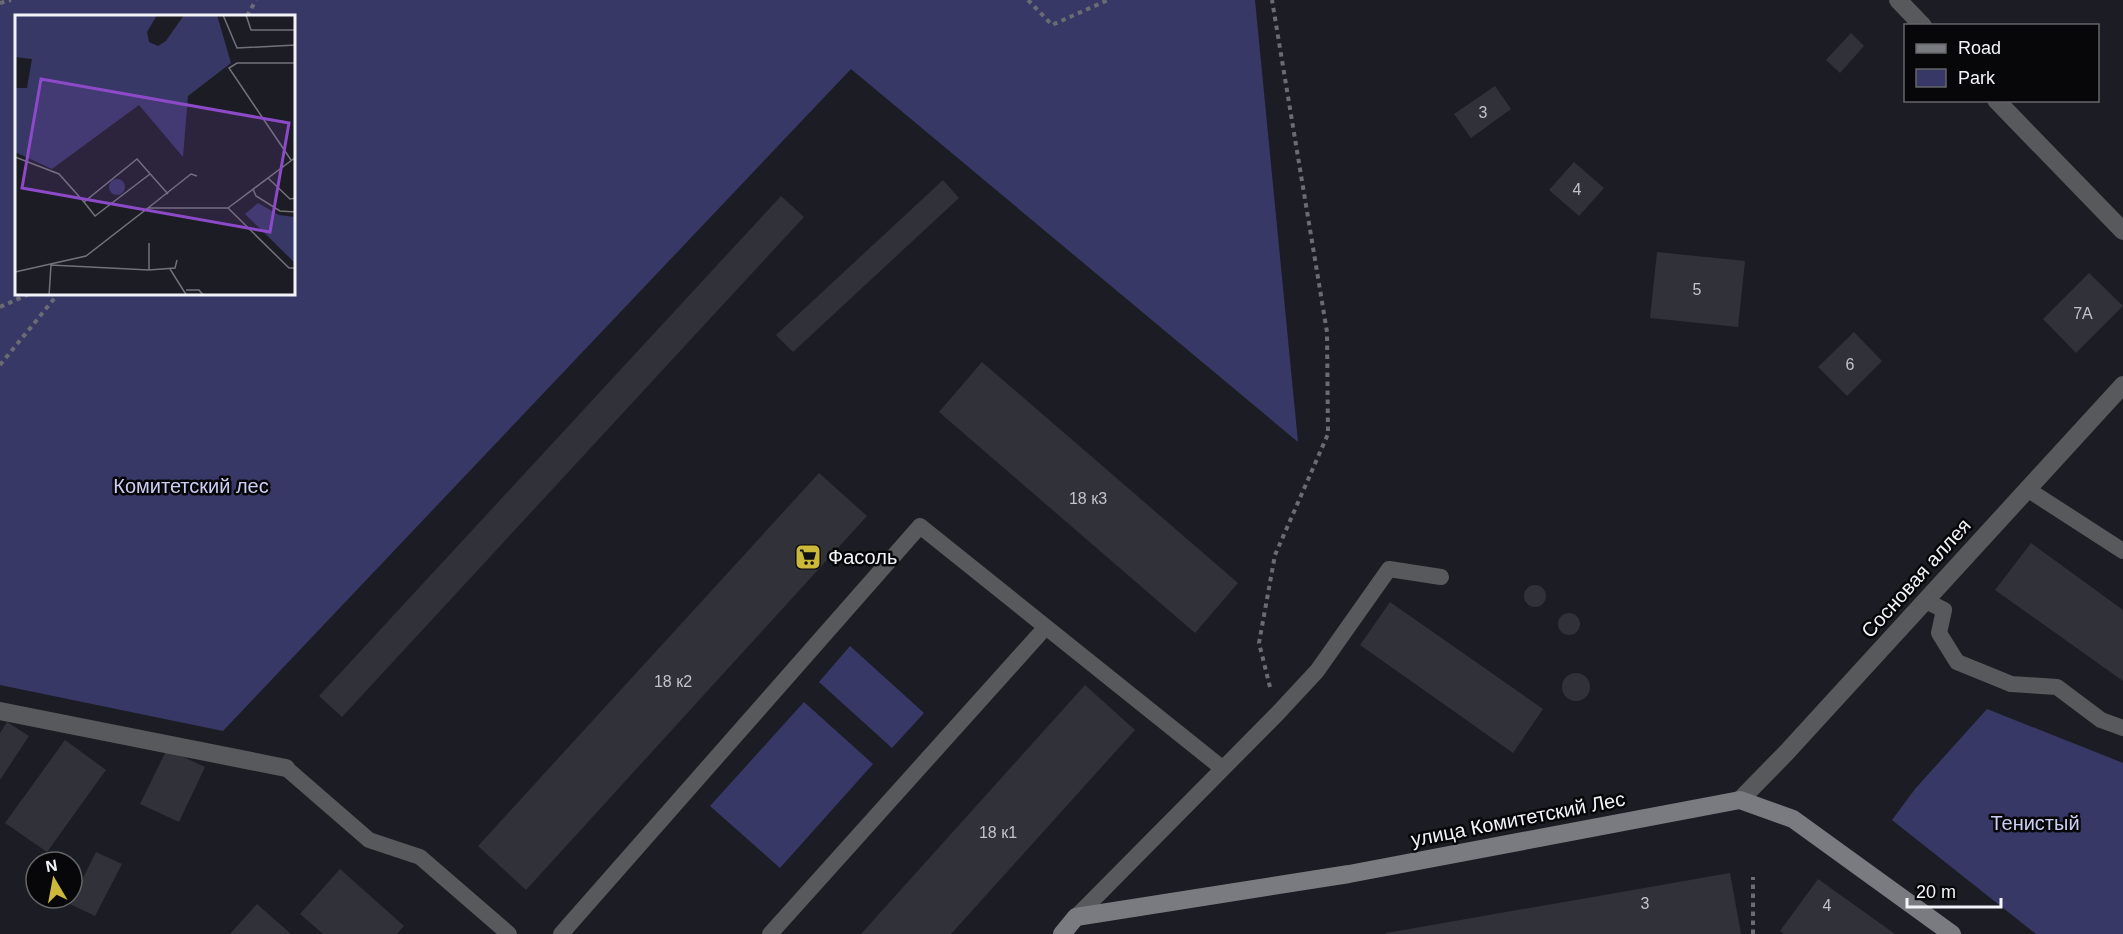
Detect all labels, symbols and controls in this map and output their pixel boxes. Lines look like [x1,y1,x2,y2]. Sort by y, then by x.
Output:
inset map [15,15,296,296]
legend [1904,24,2099,102]
text: Road [1958,38,2001,58]
text: Park [1958,68,1996,88]
house number: 3 [1479,104,1488,121]
house number: 4 [1573,181,1582,198]
house number: 5 [1693,281,1702,298]
house number: 7А [2073,305,2093,322]
house number: 6 [1846,356,1855,373]
park label: Комитетский лес [113,475,269,497]
house number: 18 к3 [1069,490,1107,507]
street label: Сосновая аллея [1857,514,1975,642]
supermarket icon: Фасоль [793,542,823,572]
place label: Фасоль [828,546,897,568]
house number: 18 к2 [654,673,692,690]
street label: улица Комитетский Лес [1409,787,1627,851]
park label: Тенистый [1990,812,2080,834]
house number: 18 к1 [979,824,1017,841]
north arrow [24,850,84,910]
text: N [44,856,59,875]
scale bar [1907,871,2002,909]
text: 20 m [1916,882,1956,902]
house number: 3 [1641,895,1650,912]
house number: 4 [1823,897,1832,914]

